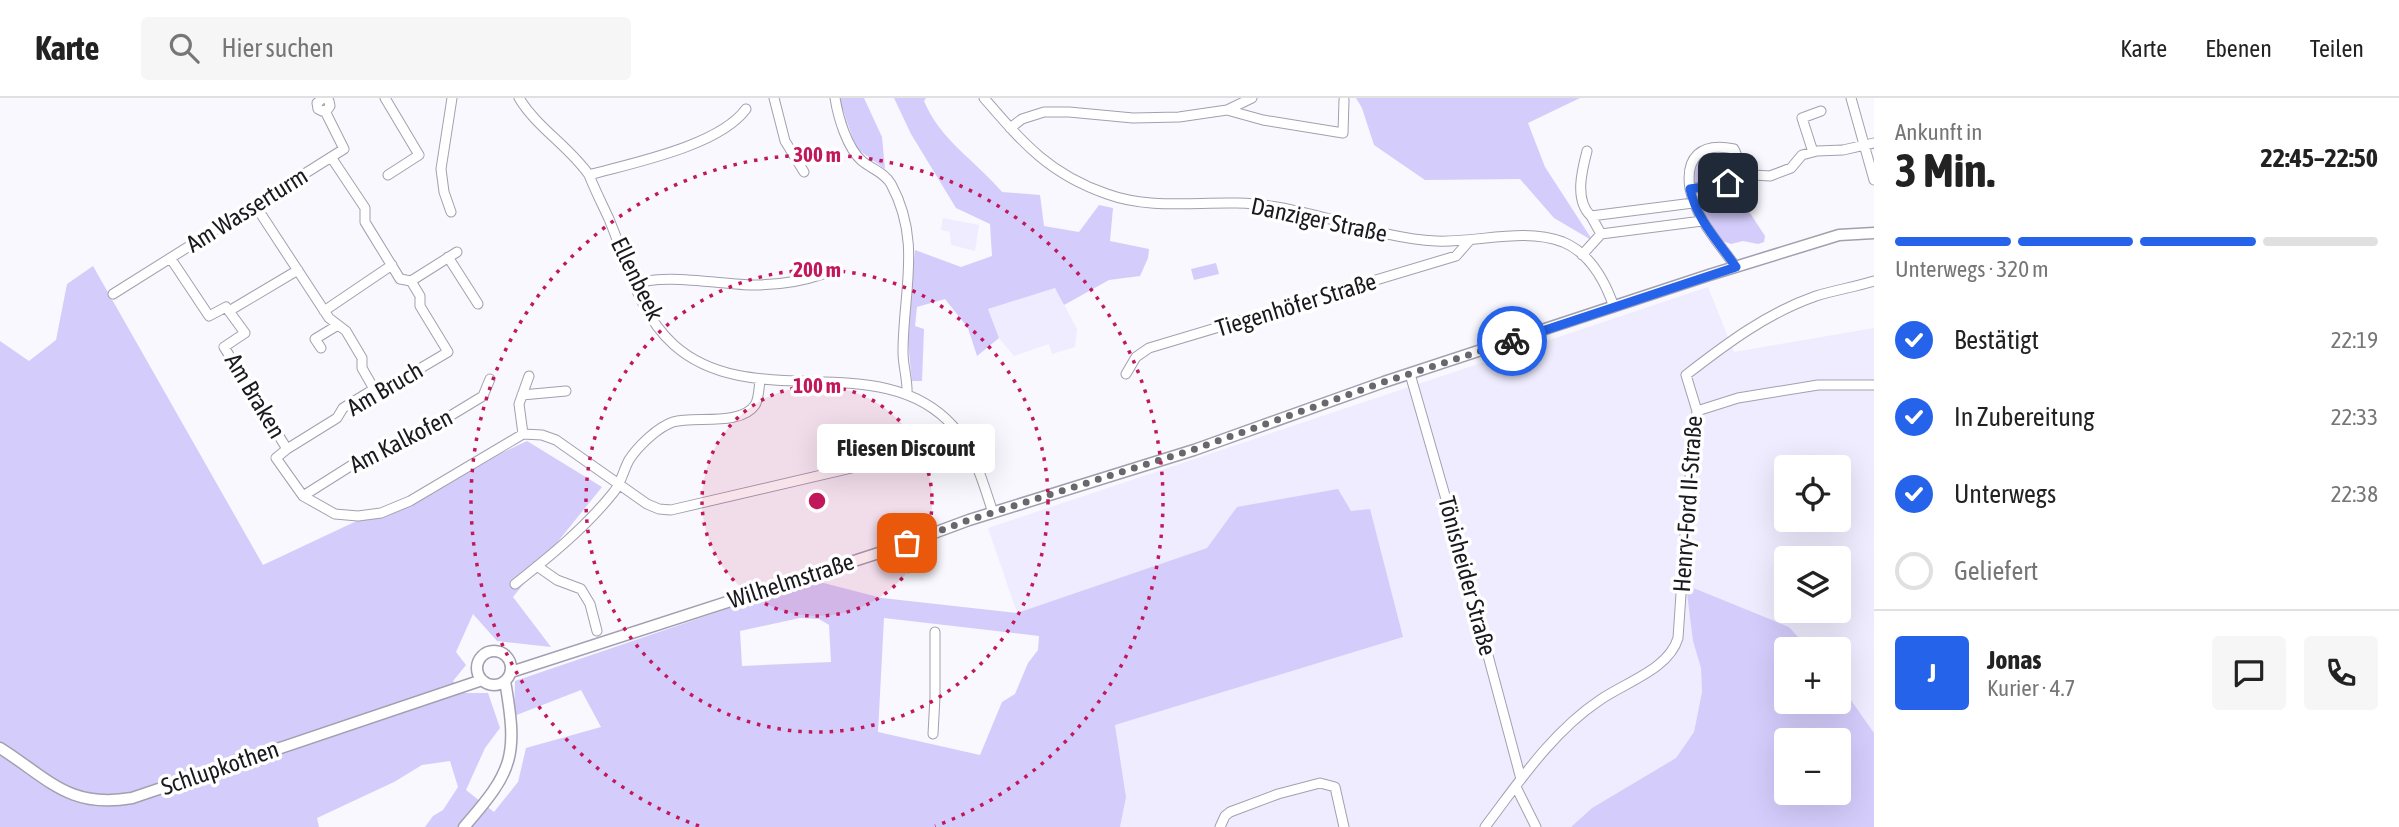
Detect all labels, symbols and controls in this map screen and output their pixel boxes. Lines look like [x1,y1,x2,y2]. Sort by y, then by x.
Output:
search box [141,17,631,80]
text: Karte [35,29,99,67]
icon: search [165,29,203,67]
text: Hier suchen [221,33,334,63]
text: Karte [2120,35,2167,62]
text: Ebenen [2205,35,2272,62]
text: Teilen [2310,35,2364,62]
text: Ankunft in [1895,119,1982,145]
text: 300 m [793,142,841,166]
text: 22:45–22:50 [2261,143,2378,173]
text: 3 Min. [1895,144,1995,197]
pin [1698,153,1758,213]
street label: Am Wasserturm [181,162,312,258]
icon: home [1709,164,1747,202]
street label: Danziger Straße [1249,192,1390,247]
street label: Ellenbeek [606,233,669,325]
text: Unterwegs · 320 m [1895,256,2049,282]
text: 200 m [793,257,841,281]
street label: Tiegenhöfer Straße [1212,267,1379,342]
courier [1477,306,1547,376]
icon: check [1895,321,1933,359]
icon: bike [1493,322,1531,360]
text: Bestätigt [1954,325,2039,355]
text: 22:19 [2331,327,2378,353]
street label: Am Braken [220,348,291,443]
street label: Am Bruch [342,356,427,421]
text: 100 m [793,373,841,397]
icon: check [1895,398,1933,436]
text: In Zubereitung [1954,402,2094,432]
street label: Am Kalkofen [345,403,457,478]
text: 22:33 [2331,404,2378,430]
street label: Henry-Ford II-Straße [1668,415,1707,593]
callout: Fliesen Discount [818,424,996,473]
text: Fliesen Discount [837,435,975,461]
map controls [1774,455,1851,805]
button: locate [1774,455,1851,532]
icon: check [1895,475,1933,513]
text: Unterwegs [1954,479,2056,509]
text: 22:38 [2331,481,2378,507]
centre of rings [805,489,829,513]
street label: Tönisheider Straße [1433,493,1502,658]
pin [877,513,937,573]
icon: bag [888,524,926,562]
button: layers [1774,546,1851,623]
street label: Wilhelmstraße [724,547,857,614]
text: Geliefert [1954,556,2038,586]
button: chat [2212,636,2286,710]
button: phone [2304,636,2378,710]
button: + [1774,637,1851,714]
text: Jonas [1987,645,2041,675]
text: J [1928,658,1936,688]
text: Kurier · 4.7 [1987,675,2075,701]
button: − [1774,728,1851,805]
street label: Schlupkothen [158,735,282,800]

